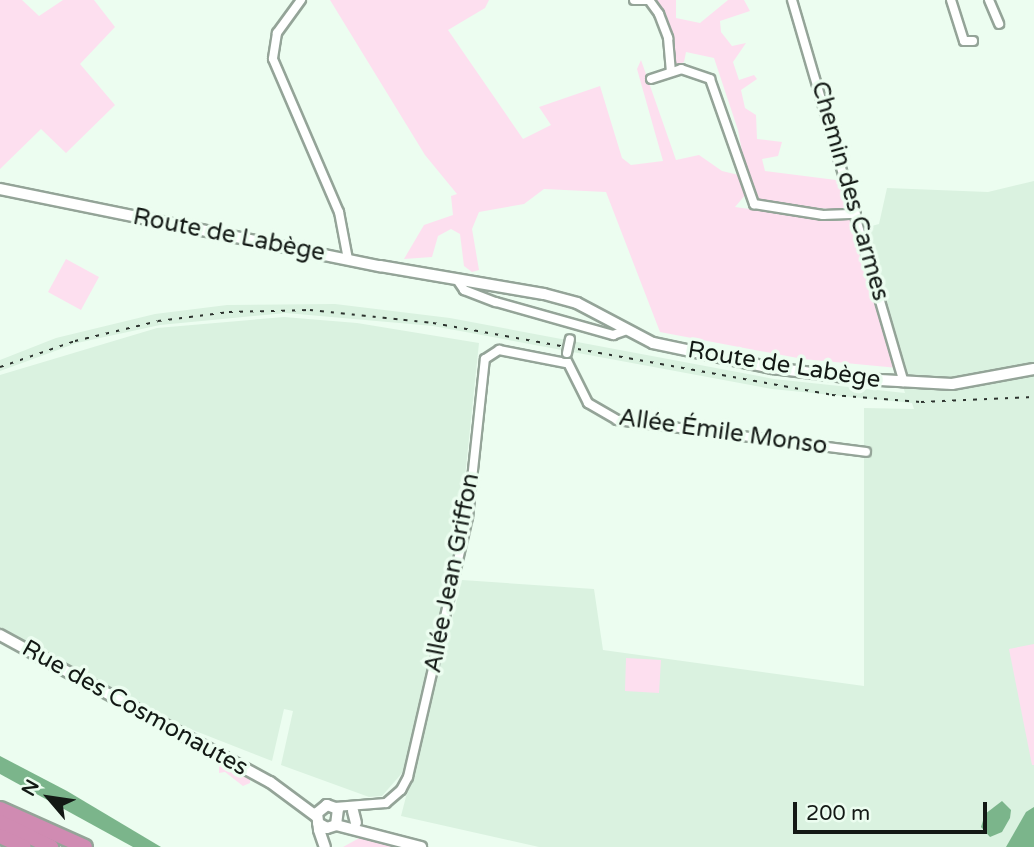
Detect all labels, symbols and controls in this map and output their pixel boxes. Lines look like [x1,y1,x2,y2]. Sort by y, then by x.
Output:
street label: Chemin des Carmes [805,78,895,304]
street label: Route de Labège [131,202,327,268]
street label: Route de Labège [686,336,882,394]
street label: Allée Émile Monso [617,403,829,461]
street label: Allée Jean Griffon [419,471,485,675]
street label: Rue des Cosmonautes [17,634,253,782]
north arrow [14,763,84,833]
text: N [17,776,44,800]
scale bar [796,788,990,832]
text: 200 m [806,801,870,826]

